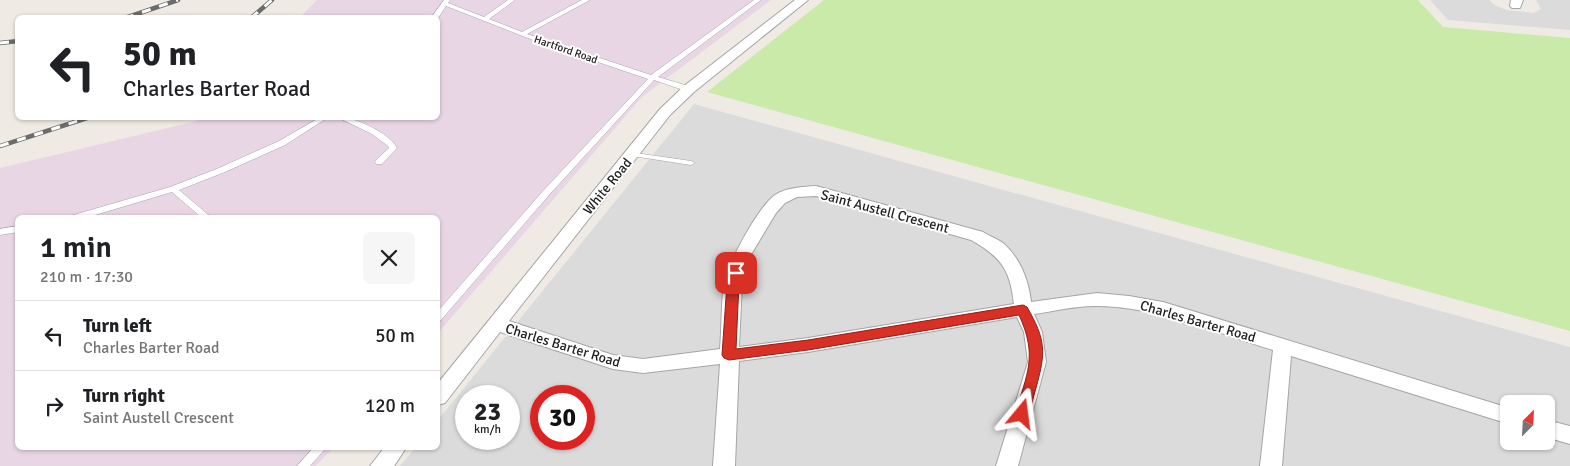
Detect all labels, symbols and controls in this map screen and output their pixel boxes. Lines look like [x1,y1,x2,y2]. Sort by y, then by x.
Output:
text: 50 m [123,32,197,75]
street label: Hartford Road [532,33,599,66]
icon: left [40,35,105,100]
text: Charles Barter Road [123,75,311,102]
street label: White Road [579,155,635,218]
street label: Saint Austell Crescent [819,186,951,237]
text: 1 min [40,229,112,266]
button: close [363,232,415,284]
pin [715,252,757,294]
icon: arrive [722,259,750,287]
text: 210 m · 17:30 [40,267,133,287]
street label: Charles Barter Road [1138,297,1258,346]
text: Turn left [83,314,152,338]
street label: Charles Barter Road [503,320,622,371]
icon: left [40,322,68,350]
text: 50 m [375,324,415,348]
text: Charles Barter Road [83,338,220,358]
text: Turn right [83,384,165,408]
speed limit sign: 30 [530,385,595,450]
position arrow [995,387,1047,439]
icon: right [40,392,68,420]
text: 120 m [365,394,415,418]
north arrow [1500,395,1555,450]
map controls [1500,395,1555,450]
text: 23 [474,396,501,427]
text: Saint Austell Crescent [83,408,234,428]
text: km/h [474,422,501,437]

